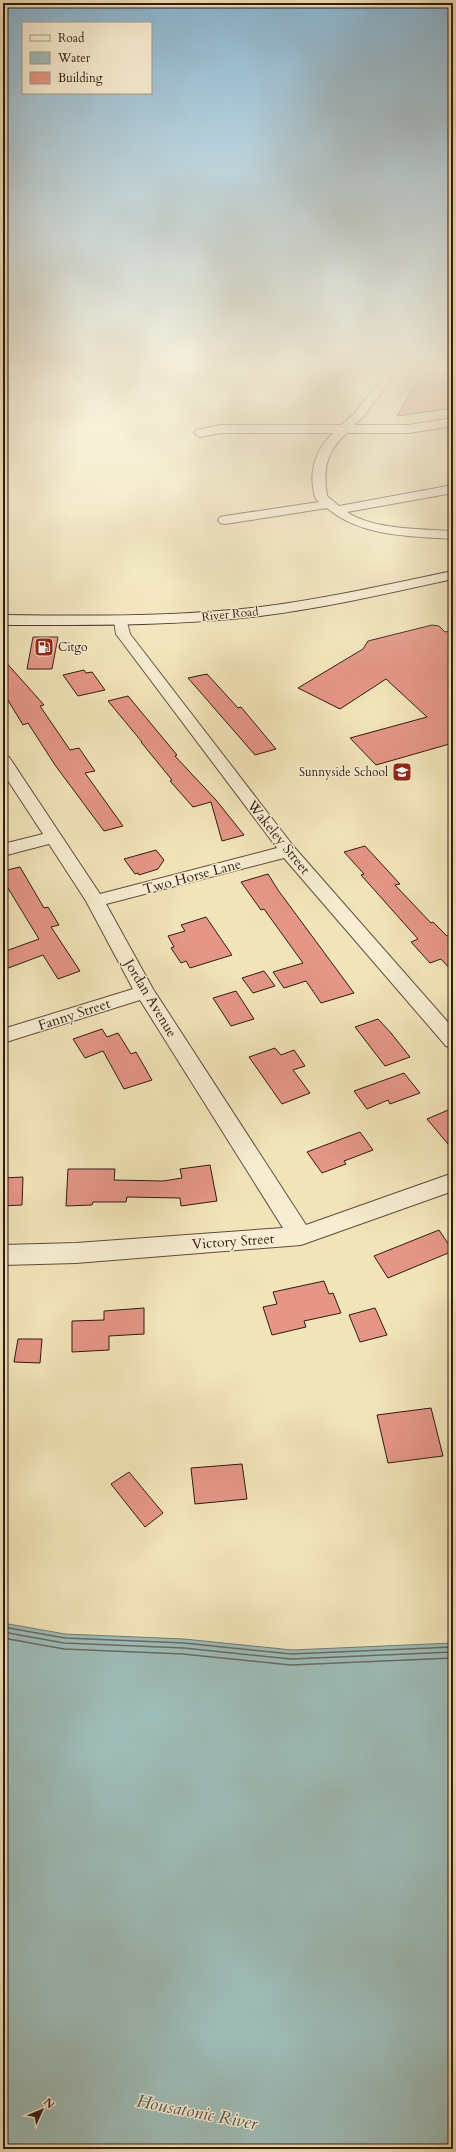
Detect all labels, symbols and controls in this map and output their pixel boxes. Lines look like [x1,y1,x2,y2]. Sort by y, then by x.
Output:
legend [22,22,152,94]
text: Road [58,30,85,46]
text: Water [57,50,91,66]
text: Building [58,70,103,86]
street label: River Road [201,603,260,625]
fuel station icon: Citgo [33,636,55,658]
place label: Citgo [58,639,88,655]
school or university icon: Sunnyside School [391,761,413,783]
place label: Sunnyside School [299,764,388,780]
street label: Wakeley Street [242,796,315,879]
street label: Two Horse Lane [141,854,243,899]
street label: Jordan Avenue [119,954,181,1041]
street label: Fanny Street [36,994,113,1035]
street label: Victory Street [191,1229,275,1254]
water label: Housatonic River [134,2089,260,2137]
north arrow [22,2090,62,2130]
text: N [40,2095,58,2112]

